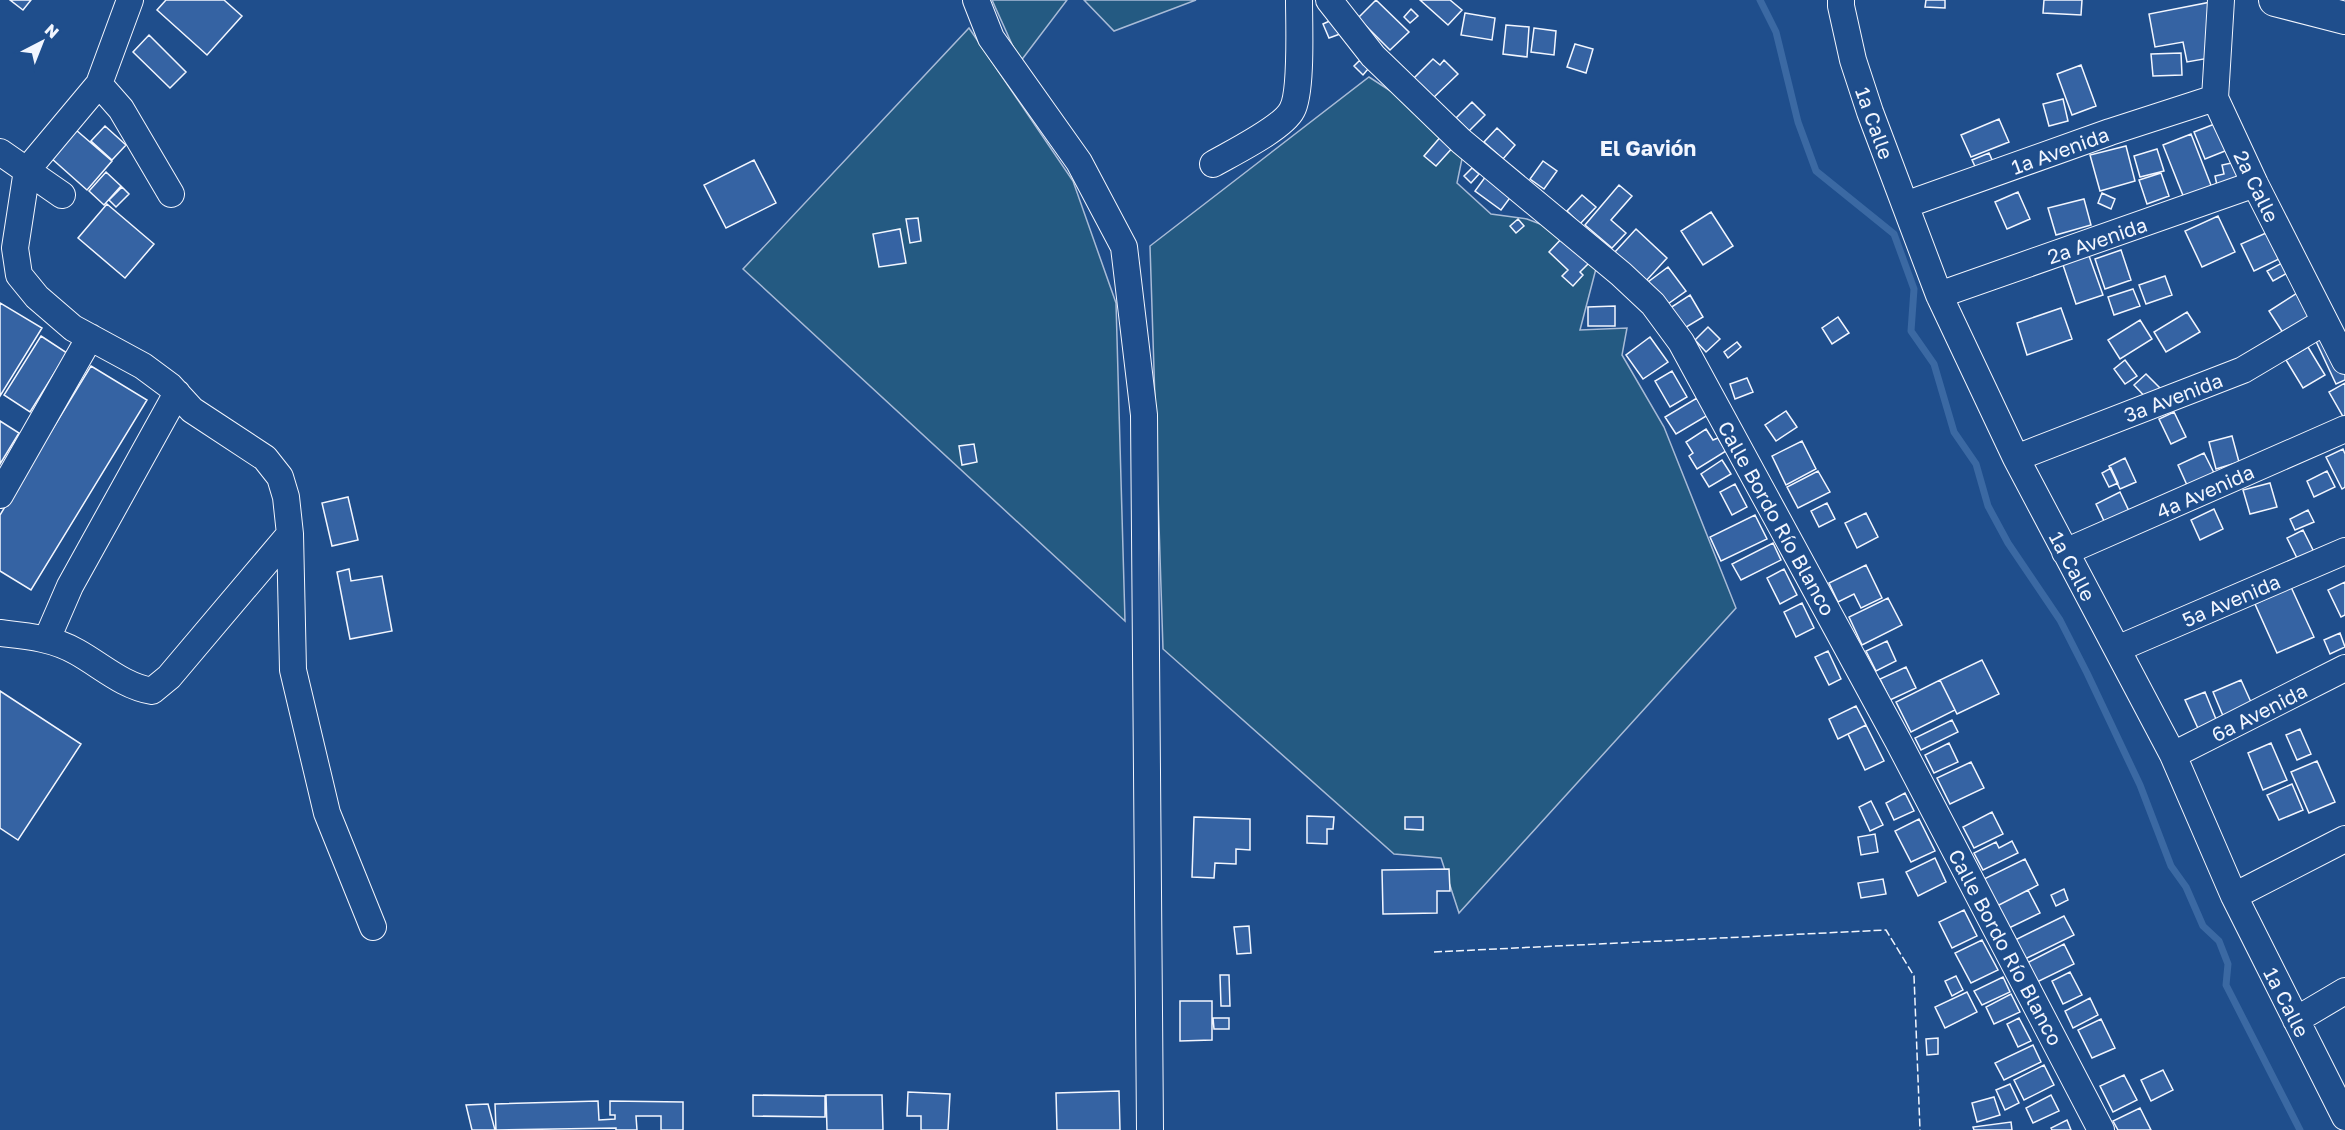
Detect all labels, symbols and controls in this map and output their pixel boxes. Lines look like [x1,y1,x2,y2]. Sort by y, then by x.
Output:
north arrow [12,12,72,72]
text: N [41,19,63,42]
street label: 1a Calle [1851,84,1899,162]
street label: 1a Avenida [2008,121,2112,179]
district label: El Gavión [1600,135,1696,161]
street label: 2a Calle [2229,146,2285,226]
street label: 2a Avenida [2044,212,2150,268]
street label: 3a Avenida [2120,367,2226,427]
street label: Calle Bordo Río Blanco [1713,417,1841,619]
street label: 4a Avenida [2152,459,2258,523]
street label: 1a Calle [2045,527,2101,605]
street label: 5a Avenida [2179,569,2283,631]
street label: 6a Avenida [2207,678,2311,746]
street label: Calle Bordo Río Blanco [1944,845,2068,1049]
street label: 1a Calle [2259,963,2315,1041]

